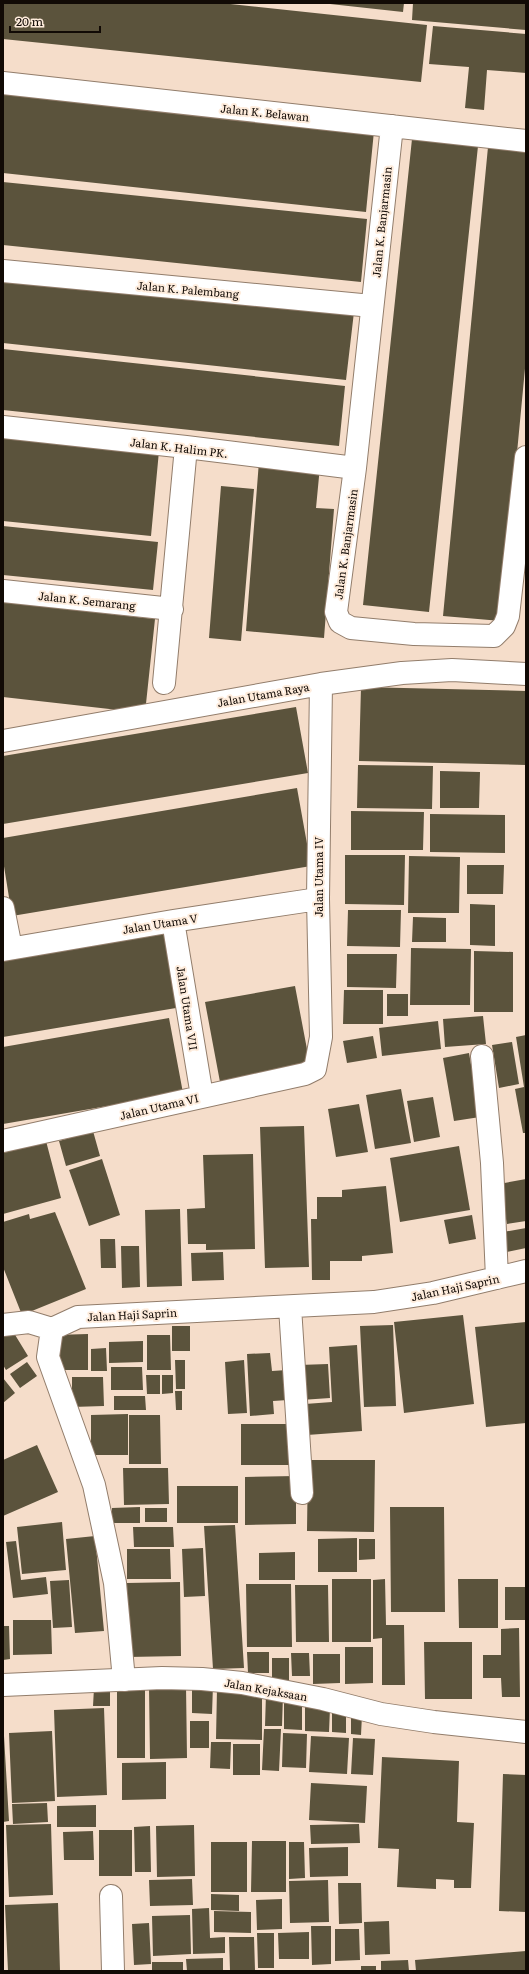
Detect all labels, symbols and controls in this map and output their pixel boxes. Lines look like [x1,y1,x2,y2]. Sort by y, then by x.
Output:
scale bar [10,8,100,34]
text: 20 m [16,12,43,30]
street label: Jalan K. Belawan [220,99,310,125]
street label: Jalan K. Banjarmasin [367,166,395,278]
street label: Jalan K. Palembang [136,277,241,302]
street label: Jalan K. Halim PK. [129,433,229,461]
street label: Jalan K. Banjarmasin [329,488,361,600]
street label: Jalan K. Semarang [37,587,137,613]
street label: Jalan Utama Raya [216,678,310,710]
street label: Jalan Utama IV [310,837,326,917]
street label: Jalan Utama V [121,909,199,937]
street label: Jalan Utama VII [173,965,203,1051]
street label: Jalan Utama VI [118,1089,200,1123]
street label: Jalan Haji Saprin [409,1270,501,1304]
street label: Jalan Haji Saprin [87,1304,177,1324]
street label: Jalan Kejaksaan [223,1674,309,1704]

